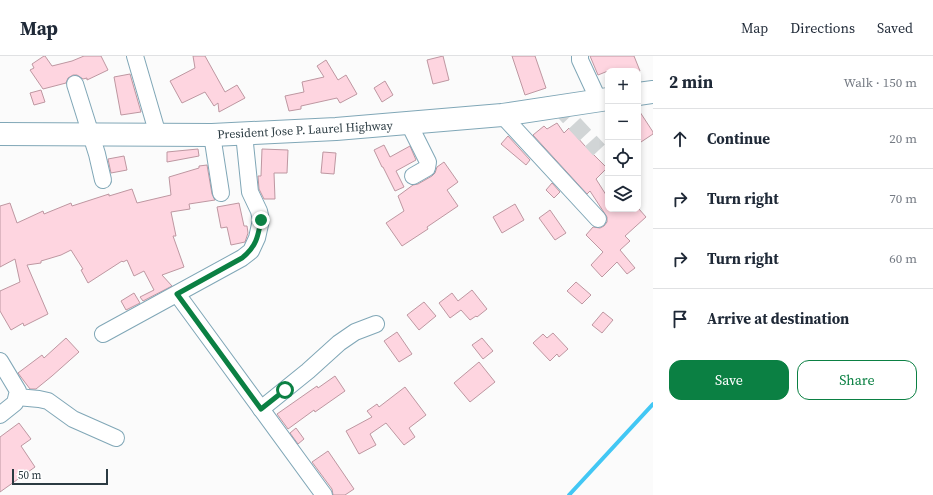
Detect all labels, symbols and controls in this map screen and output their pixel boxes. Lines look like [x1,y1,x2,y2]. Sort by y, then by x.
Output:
text: Map [20,15,58,41]
text: Map [741,18,768,38]
text: Directions [790,18,855,38]
text: Saved [877,18,913,38]
map controls [605,68,641,212]
button: + [605,68,641,104]
text: 2 min [669,70,713,94]
text: Walk · 150 m [844,74,917,91]
button: − [605,104,641,140]
street label: President Jose P. Laurel Highway [217,117,394,143]
icon: ahead [669,128,691,150]
text: Continue [707,128,770,149]
text: 20 m [889,130,917,147]
button: locate [605,140,641,176]
button: layers [605,176,641,212]
icon: right [669,188,691,210]
text: Turn right [707,188,779,209]
text: 70 m [889,190,917,207]
route end [252,211,270,229]
icon: right [669,248,691,270]
text: Turn right [707,248,779,269]
text: 60 m [889,250,917,267]
icon: arrive [669,308,691,330]
text: Arrive at destination [707,308,849,329]
button: Save [669,360,789,400]
button: Share [797,360,917,400]
route start [276,381,294,399]
scale bar [12,467,108,486]
text: 50 m [18,468,41,483]

